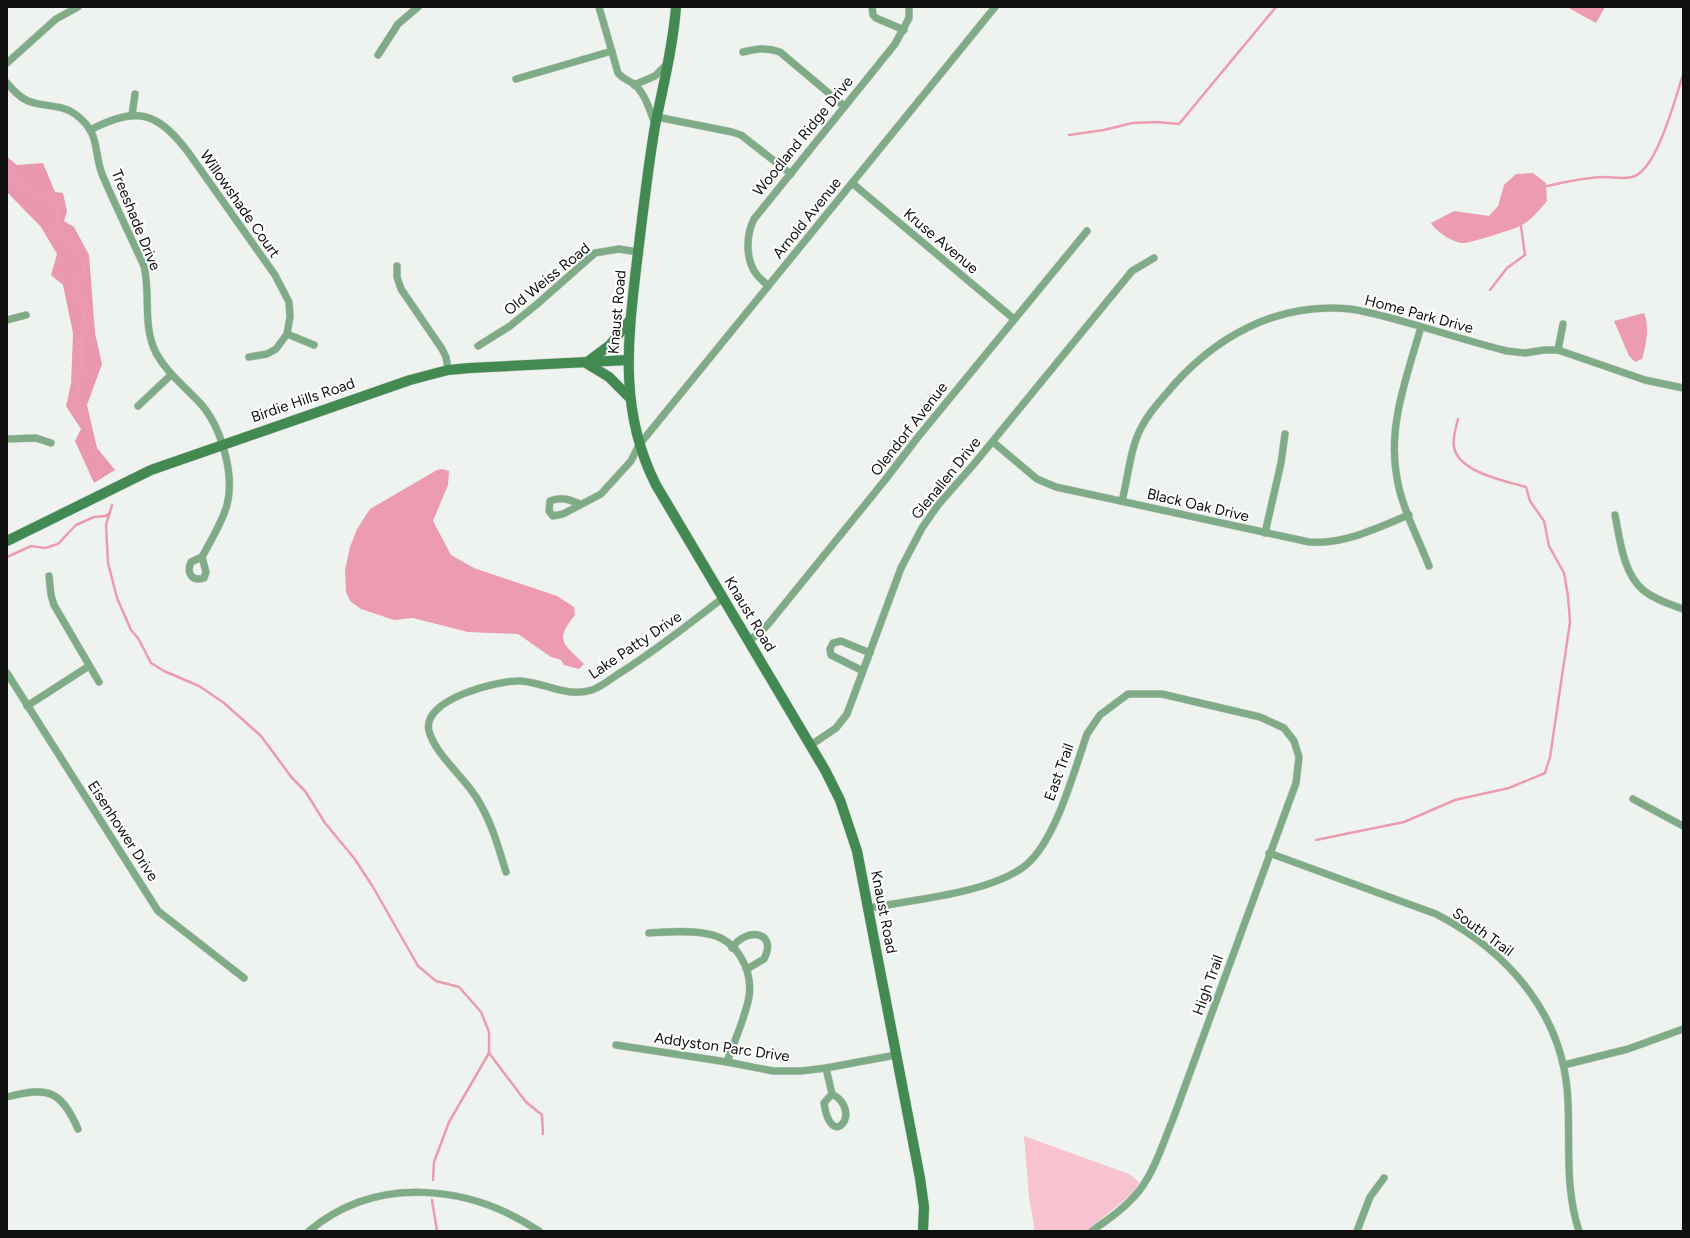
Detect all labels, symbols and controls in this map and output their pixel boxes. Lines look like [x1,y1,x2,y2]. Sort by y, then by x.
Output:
street label: Woodland Ridge Drive [749,72,857,200]
street label: Willowshade Court [196,147,284,261]
street label: Treeshade Drive [108,167,164,273]
street label: Arnold Avenue [769,174,845,262]
street label: Kruse Avenue [900,204,982,278]
street label: Old Weiss Road [500,239,594,319]
street label: Knaust Road [604,269,630,355]
street label: Home Park Drive [1363,291,1475,337]
street label: Birdie Hills Road [249,374,357,426]
street label: Olendorf Avenue [867,379,951,479]
street label: Glenallen Drive [907,433,985,523]
street label: Black Oak Drive [1145,485,1251,525]
street label: Knaust Road [721,573,779,655]
street label: Lake Patty Drive [585,607,685,683]
street label: East Trail [1040,741,1078,803]
street label: Eisenhower Drive [84,777,162,885]
street label: Knaust Road [867,869,901,955]
street label: South Trail [1449,904,1517,960]
street label: High Trail [1189,952,1227,1018]
street label: Addyston Parc Drive [653,1029,791,1065]

